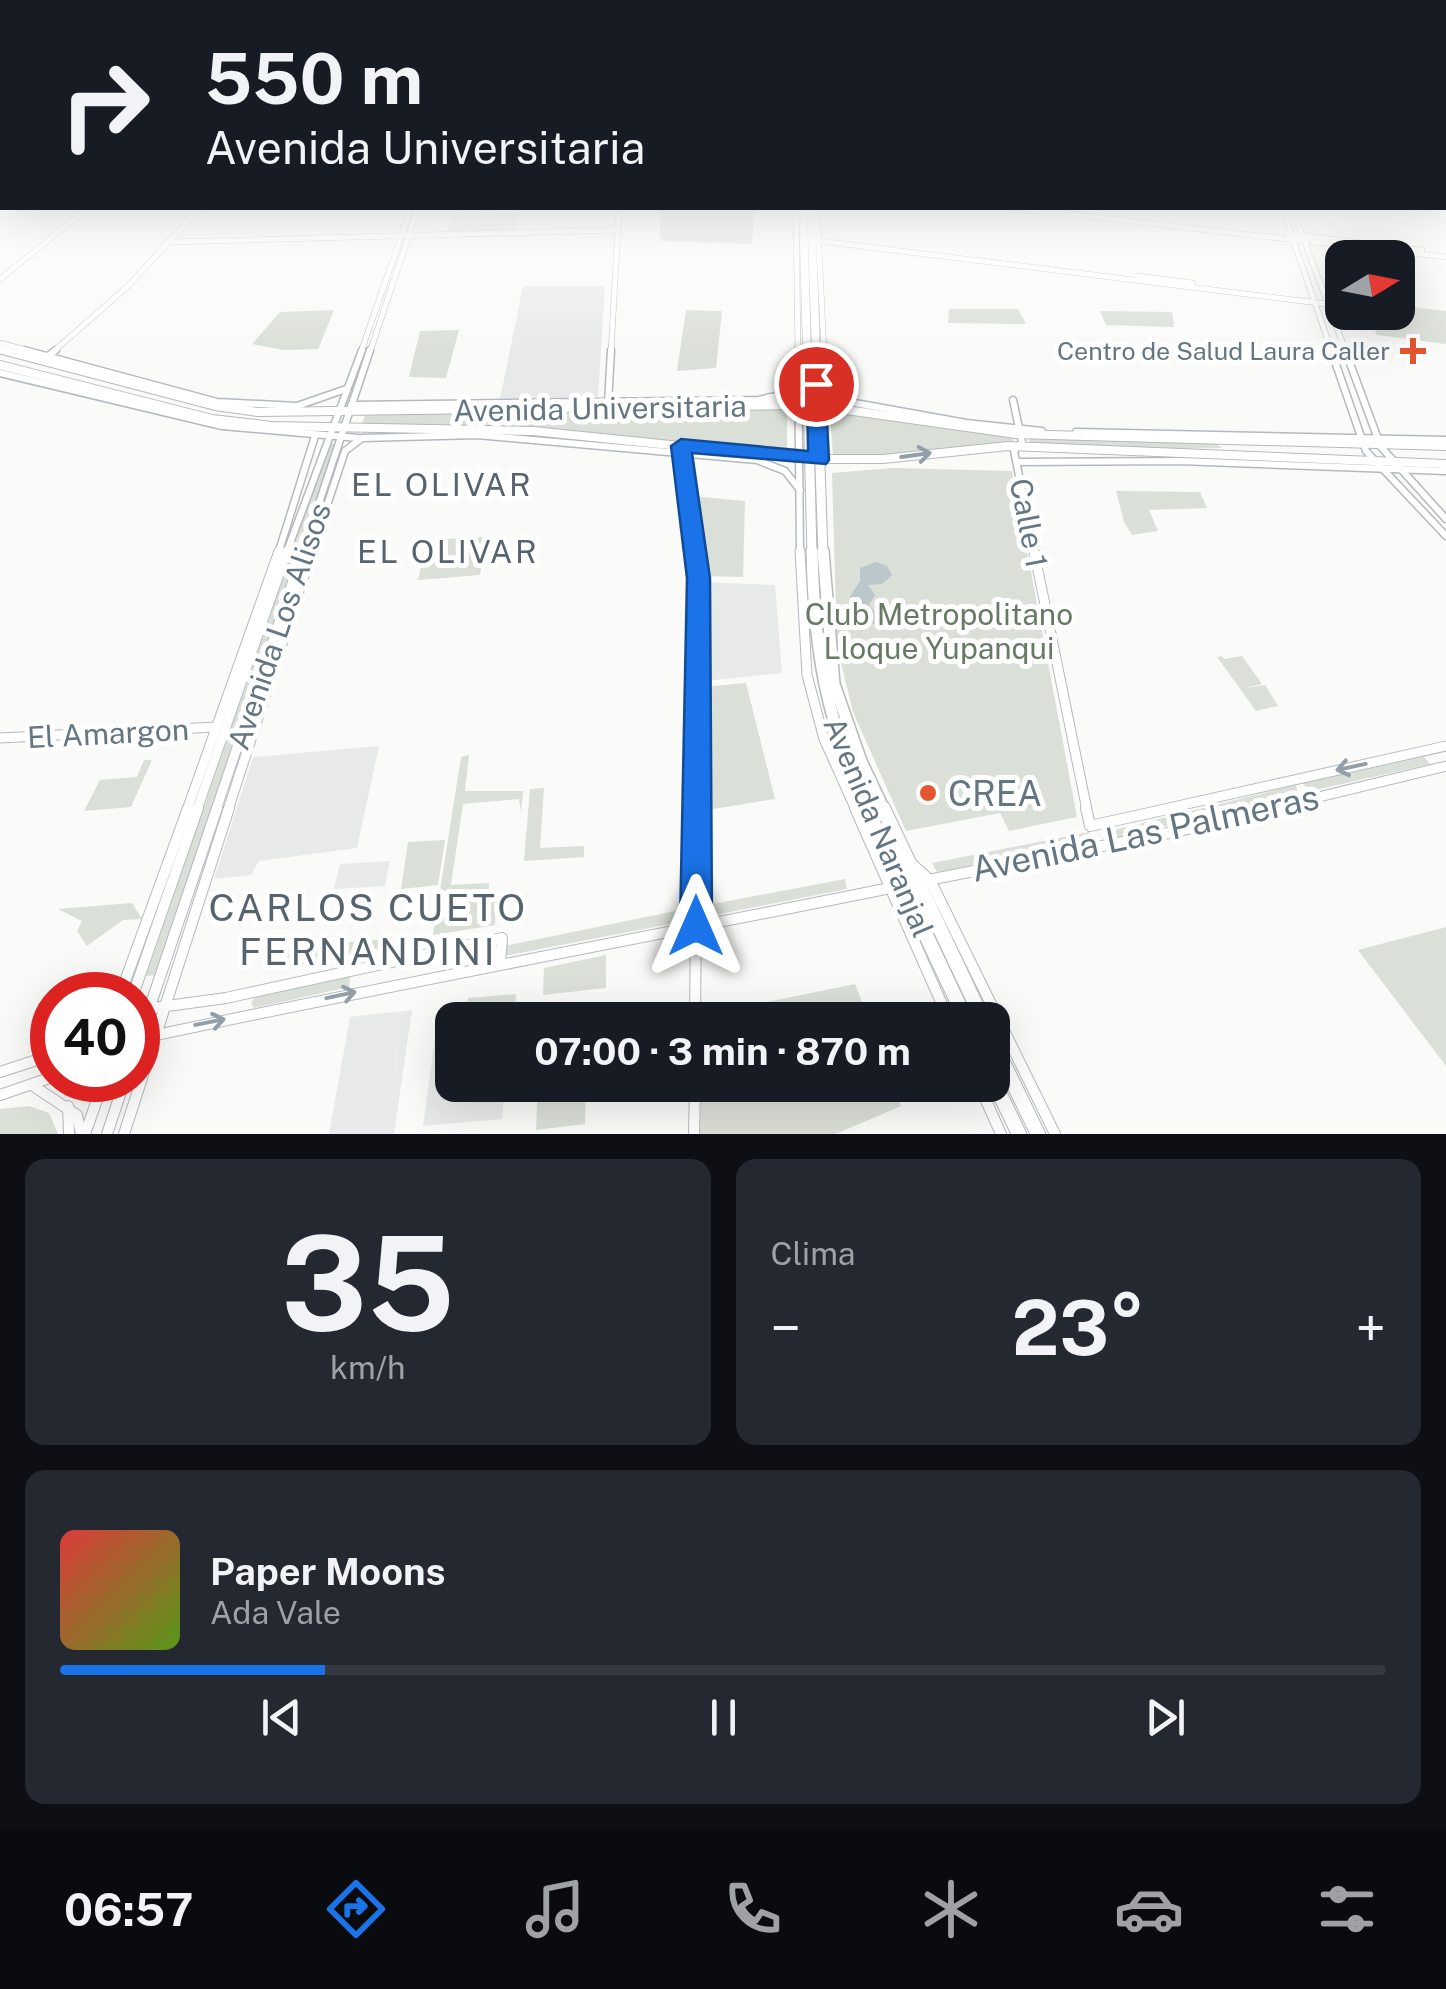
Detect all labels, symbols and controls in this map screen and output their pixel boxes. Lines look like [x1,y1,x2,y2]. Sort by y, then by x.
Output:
text: 550 m [205,37,423,120]
icon: right [40,40,170,170]
text: Avenida Universitaria [205,121,645,174]
north arrow [1325,240,1415,330]
map controls [1325,240,1415,330]
place label: Centro de Salud Laura Caller [1057,336,1390,366]
marker: Centro de Salud Laura Caller [1400,338,1426,364]
pin [774,342,859,427]
icon: arrive [789,357,844,412]
street label: Avenida Universitaria [453,387,747,429]
one-way arrow [899,446,932,464]
district label: EL OLIVAR [351,466,533,503]
street label: Calle 1 [1003,475,1055,571]
street label: Avenida Los Alisos [220,498,338,754]
district label: EL OLIVAR [357,533,539,570]
park label: Club Metropolitano Lloque Yupanqui [805,596,1073,666]
street label: El Amargon [26,711,190,755]
street label: Avenida Naranjal [816,712,942,942]
one-way arrow [1336,759,1368,777]
place label: CREA [948,773,1042,814]
street label: Avenida Las Palmeras [968,776,1322,890]
marker: CREA [917,782,939,804]
position arrow [644,874,748,978]
district label: CARLOS CUETO FERNANDINI [208,885,528,974]
speed limit sign: 40 [30,972,160,1102]
one-way arrow [324,984,356,1003]
one-way arrow [193,1012,225,1031]
text: 07:00 · 3 min · 870 m [534,1029,911,1074]
text: 35 [281,1208,455,1360]
text: Clima [771,1235,856,1272]
text: 23° [1012,1284,1145,1372]
text: − [771,1296,801,1360]
text: + [1356,1296,1386,1360]
text: km/h [330,1349,405,1386]
text: Paper Moons [210,1549,445,1594]
text: Ada Vale [210,1594,341,1631]
icon: previous [254,1690,309,1745]
icon: pause [696,1690,751,1745]
icon: next [1138,1690,1193,1745]
icon: directions [321,1874,391,1944]
icon: music [520,1874,590,1944]
icon: phone [718,1874,788,1944]
icon: climate [916,1874,986,1944]
icon: car [1114,1874,1184,1944]
icon: filters [1312,1874,1382,1944]
text: 06:57 [64,1883,193,1936]

